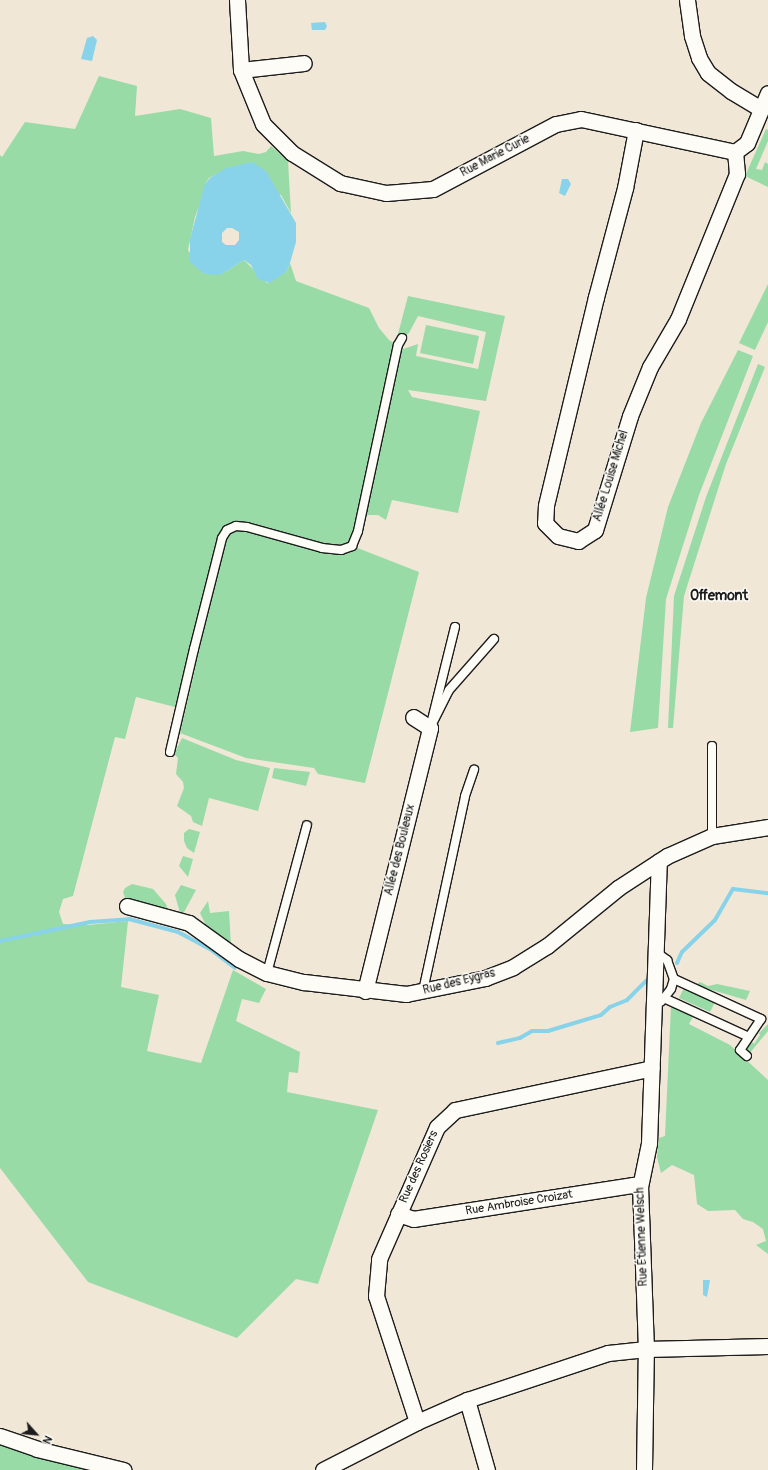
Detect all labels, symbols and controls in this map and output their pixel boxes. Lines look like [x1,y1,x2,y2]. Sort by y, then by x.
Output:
street label: Rue Marie Curie [458,132,532,180]
street label: Allée Louise Michel [590,428,632,524]
district label: Offemont [690,588,748,604]
street label: Allée des Bouleaux [382,803,418,897]
street label: Rue des Eygras [421,966,497,998]
street label: Rue des Rosiers [397,1129,441,1205]
street label: Rue Ambroise Croizat [464,1187,574,1219]
street label: Rue Étienne Welsch [633,1187,651,1287]
north arrow [16,1414,56,1454]
text: N [40,1433,55,1446]

